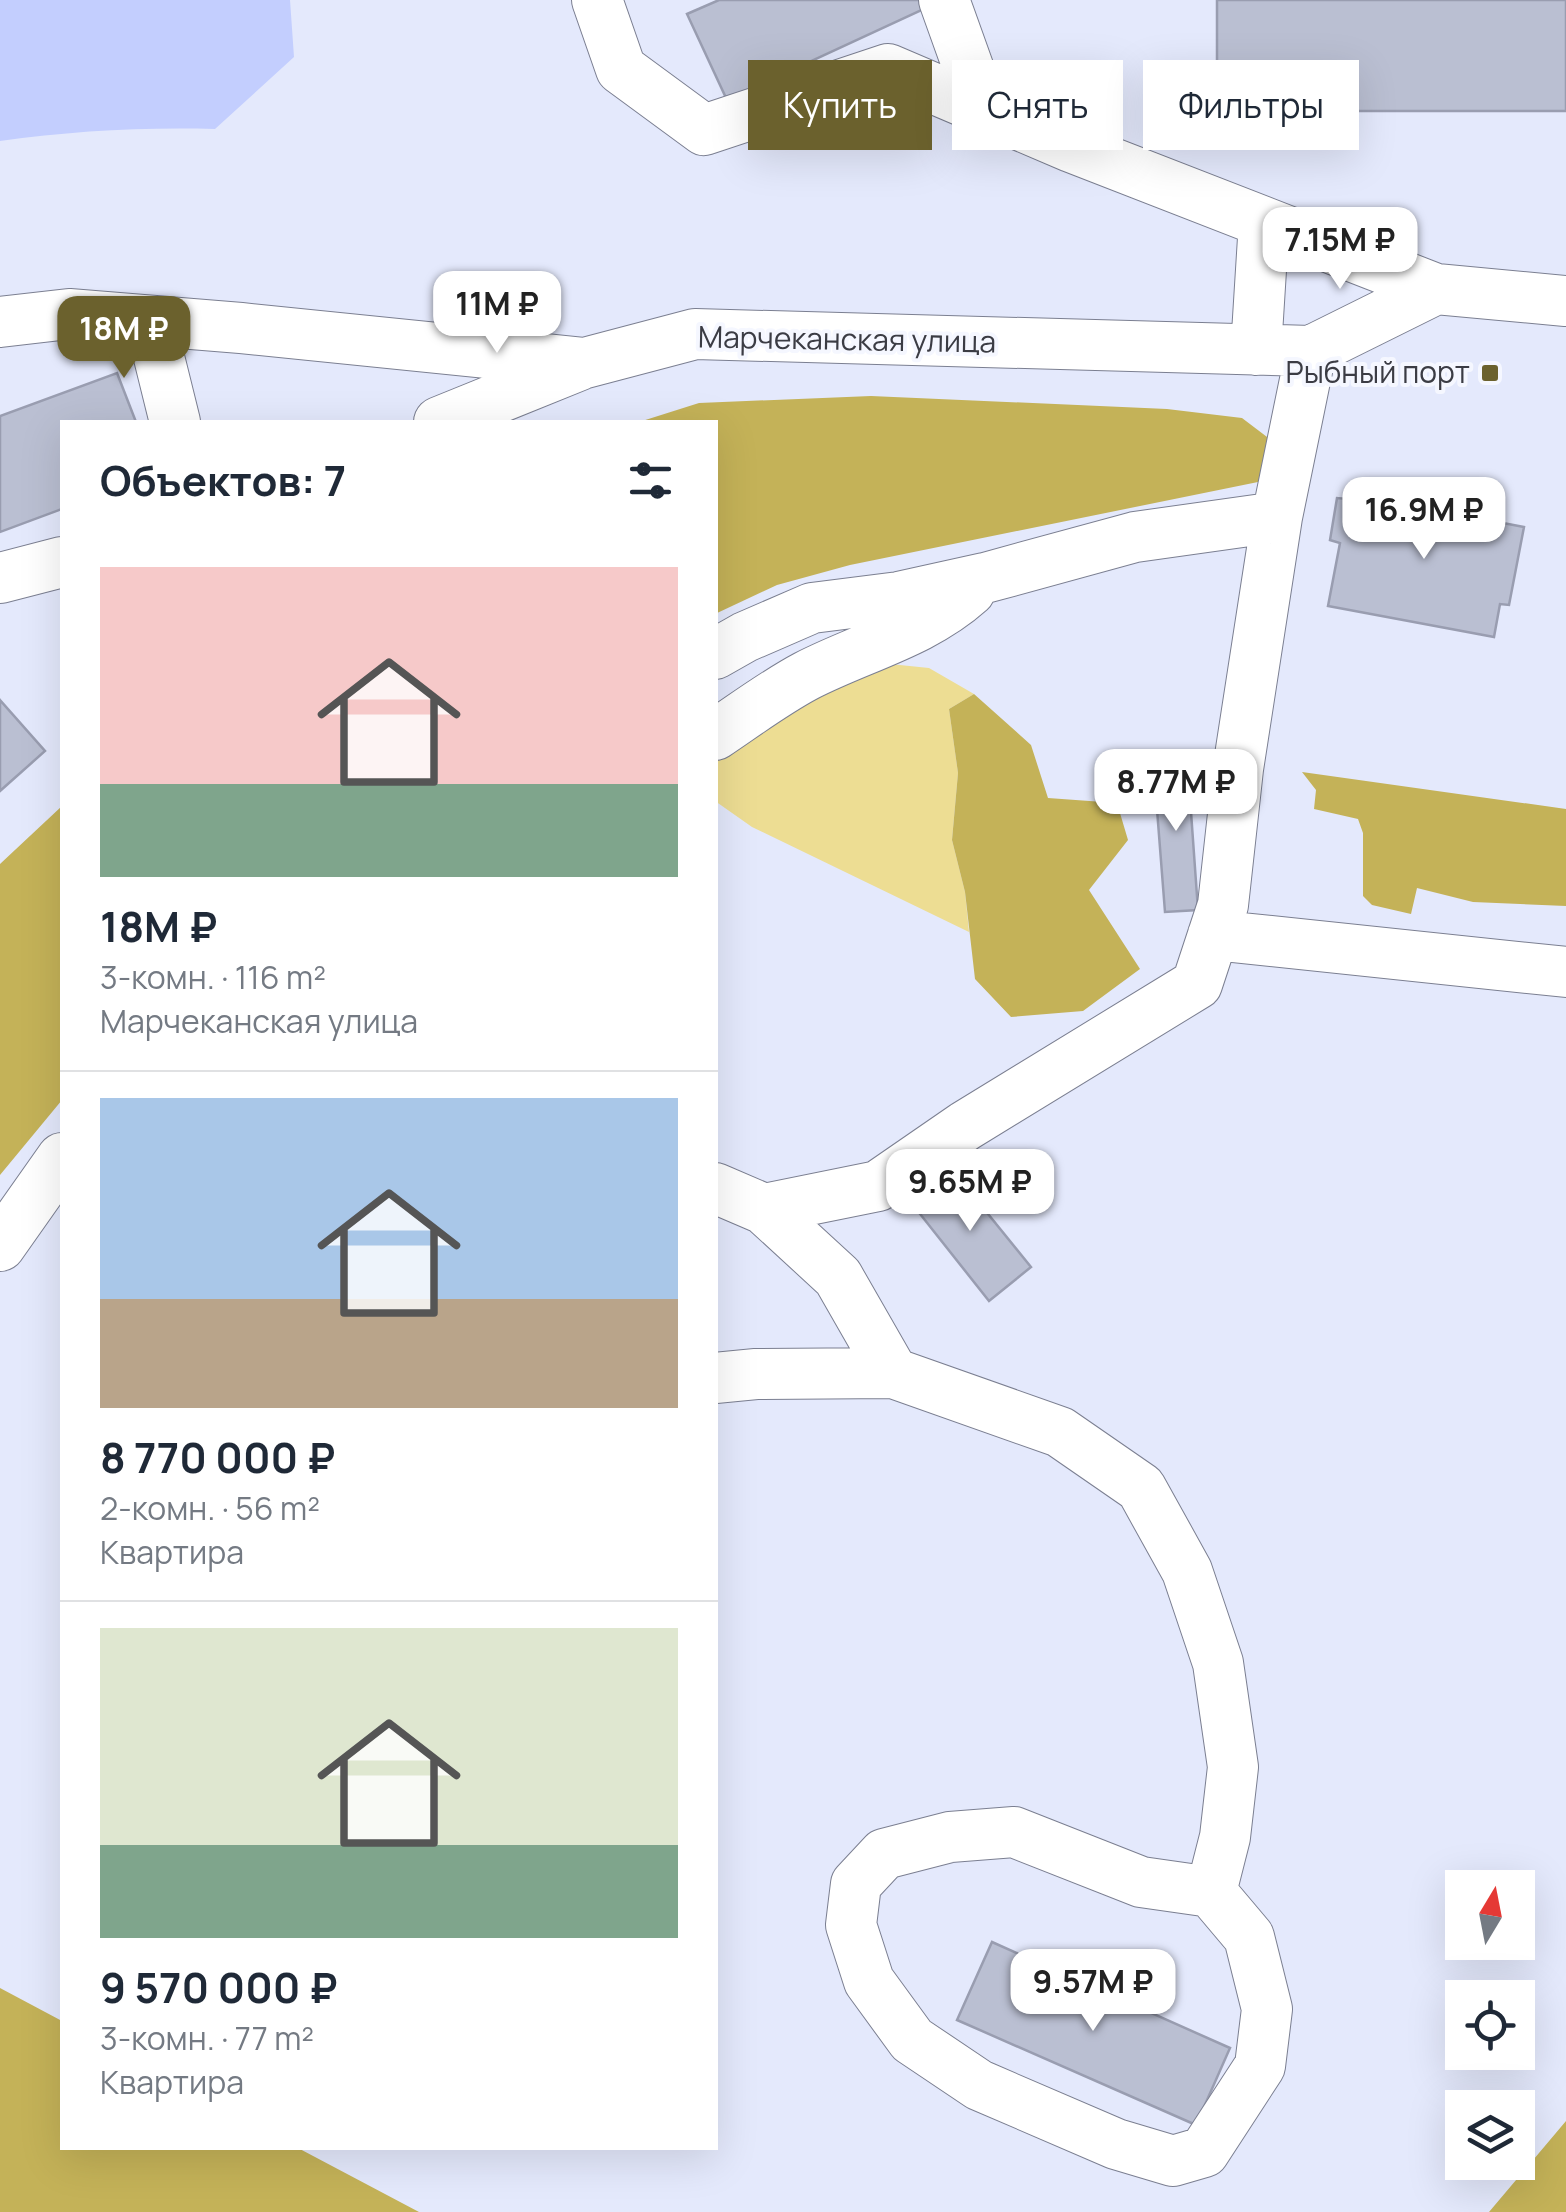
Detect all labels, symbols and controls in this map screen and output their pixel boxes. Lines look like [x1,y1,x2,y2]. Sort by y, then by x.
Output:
chip: Купить [748,60,932,150]
chip: Снять [952,60,1123,150]
chip: Фильтры [1143,60,1359,150]
pin: 7.15M ₽ [1248,207,1432,292]
text: 7.15M ₽ [1285,217,1395,261]
pin: 11M ₽ [427,271,567,356]
text: 11M ₽ [455,281,539,325]
pin: 18M ₽ [54,296,194,381]
text: 18M ₽ [79,306,169,350]
street label: Марчеканская улица [698,315,996,362]
place label: Рыбный порт [1286,351,1470,392]
marker: Рыбный порт [1479,362,1501,384]
text: Объектов: 7 [100,451,346,509]
icon: filters [623,453,678,508]
pin: 16.9M ₽ [1332,477,1516,562]
text: 16.9M ₽ [1364,487,1484,531]
icon: home [299,632,479,812]
pin: 8.77M ₽ [1084,749,1268,834]
text: 8.77M ₽ [1116,759,1236,803]
text: 18M ₽ [100,897,217,955]
text: 3-комн. · 116 m² [100,955,326,999]
text: Марчеканская улица [100,999,418,1043]
pin: 9.65M ₽ [878,1149,1062,1234]
text: 9.65M ₽ [908,1159,1032,1203]
icon: home [299,1163,479,1343]
text: 8 770 000 ₽ [100,1428,335,1486]
text: 2-комн. · 56 m² [100,1486,320,1530]
text: Квартира [100,1530,244,1574]
icon: home [299,1693,479,1873]
north arrow [1445,1870,1535,1960]
map controls [1445,1870,1535,2180]
pin: 9.57M ₽ [1001,1949,1185,2034]
text: 9 570 000 ₽ [100,1958,338,2016]
text: 9.57M ₽ [1033,1959,1153,2003]
button: locate [1445,1980,1535,2070]
text: 3-комн. · 77 m² [100,2016,314,2060]
text: Квартира [100,2060,244,2104]
button: layers [1445,2090,1535,2180]

